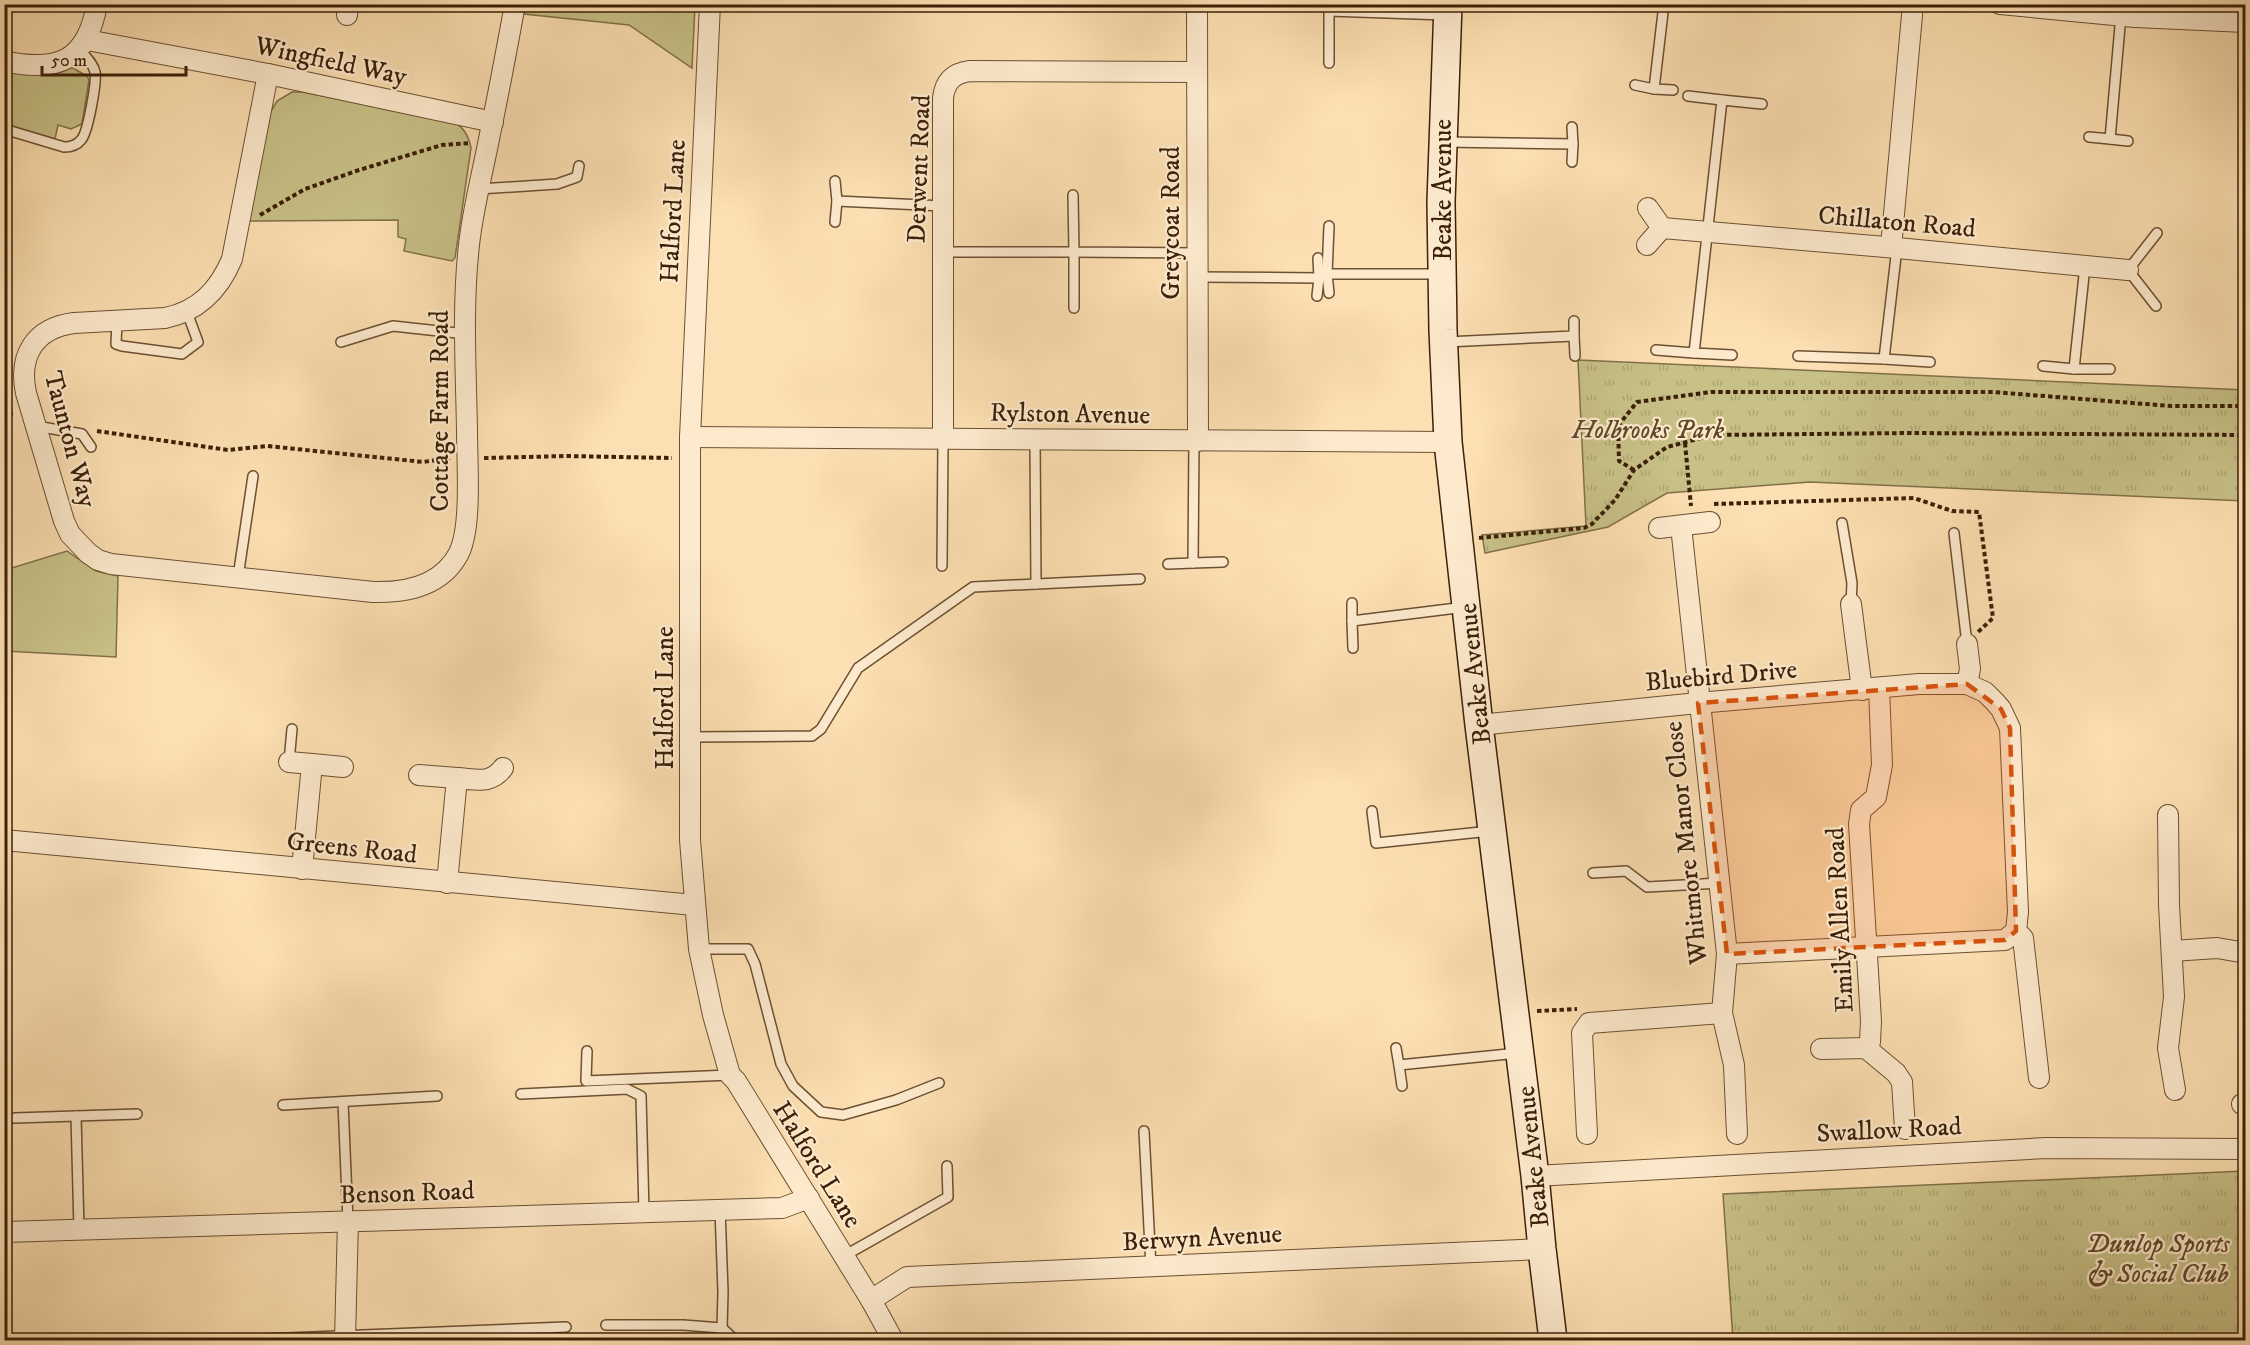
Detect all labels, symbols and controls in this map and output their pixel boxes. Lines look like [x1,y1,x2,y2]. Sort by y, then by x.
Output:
street label: Wingfield Way [251,29,410,94]
scale bar [42,39,186,77]
text: 50 m [51,50,87,72]
street label: Derwent Road [900,94,939,244]
street label: Beake Avenue [1427,119,1460,261]
street label: Halford Lane [653,139,694,284]
street label: Greycoat Road [1155,146,1188,300]
street label: Chillaton Road [1817,199,1977,246]
street label: Cottage Farm Road [424,310,457,512]
street label: Taunton Way [35,367,104,512]
street label: Rylston Avenue [989,397,1150,432]
park label: Holbrooks Park [1571,414,1724,447]
street label: Beake Avenue [1452,601,1499,746]
street label: Halford Lane [649,626,682,770]
street label: Bluebird Drive [1644,653,1798,700]
street label: Whitmore Manor Close [1657,720,1716,967]
street label: Greens Road [285,825,419,872]
street label: Emily Allen Road [1819,826,1862,1014]
street label: Beake Avenue [1510,1084,1557,1229]
street label: Halford Lane [765,1095,869,1234]
street label: Swallow Road [1816,1110,1962,1151]
street label: Benson Road [339,1175,475,1212]
street label: Berwyn Avenue [1121,1218,1283,1259]
park label: Dunlop Sports & Social Club [2086,1228,2231,1291]

